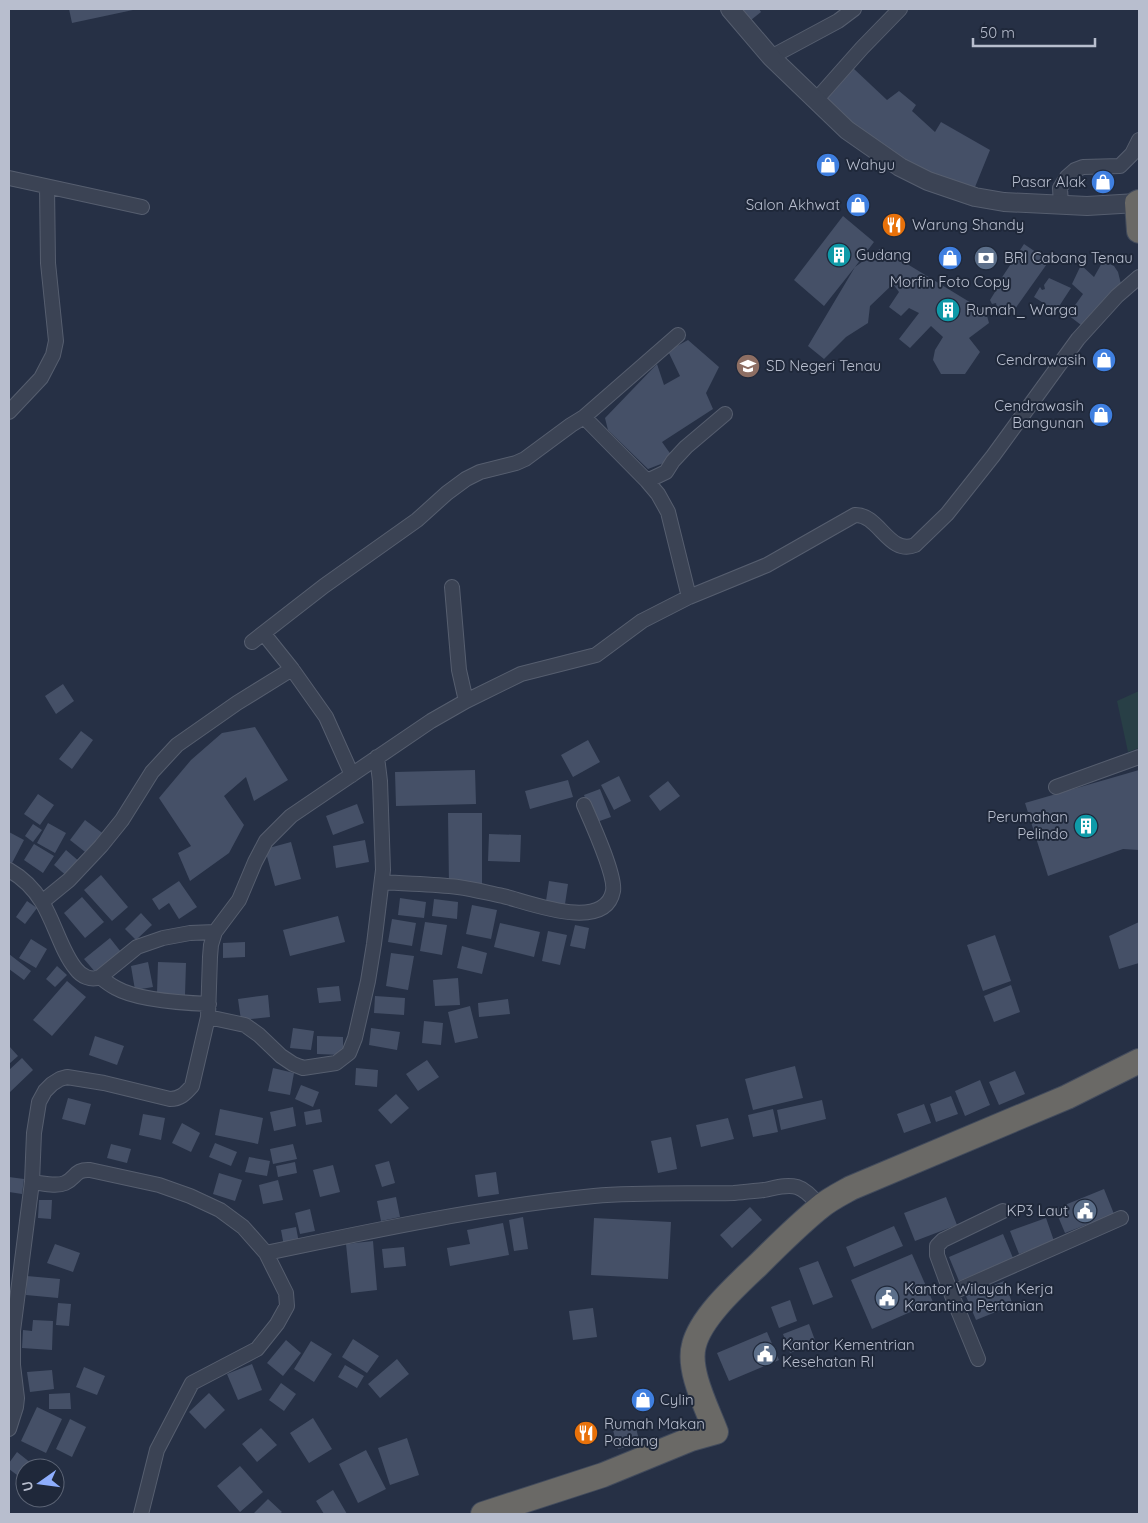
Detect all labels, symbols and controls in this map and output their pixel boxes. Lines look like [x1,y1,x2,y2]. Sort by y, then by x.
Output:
scale bar [973,15,1096,47]
text: 50 m [980,23,1015,42]
shop icon: Wahyu [815,152,841,178]
place label: Wahyu [846,155,895,174]
shop icon: Pasar Alak [1090,169,1116,195]
place label: Pasar Alak [1012,172,1086,191]
shop icon: Salon Akhwat [845,192,871,218]
place label: Salon Akhwat [746,195,840,214]
restaurant icon: Warung Shandy [881,212,907,238]
place label: Warung Shandy [912,215,1024,234]
building icon: Gudang [826,242,852,268]
place label: Gudang [856,245,911,264]
shop icon: Morfin Foto Copy [937,245,963,271]
bank icon: BRI Cabang Tenau [973,245,999,271]
place label: BRI Cabang Tenau [1004,248,1133,267]
place label: Morfin Foto Copy [890,272,1010,291]
building icon: Rumah_ Warga [935,297,961,323]
place label: Rumah_ Warga [966,300,1077,319]
shop icon: Cendrawasih [1091,347,1117,373]
place label: Cendrawasih [996,350,1086,369]
school or university icon: SD Negeri Tenau [735,353,761,379]
place label: SD Negeri Tenau [766,356,881,375]
place label: Cendrawasih Bangunan [994,396,1084,432]
shop icon: Cendrawasih Bangunan [1088,402,1114,428]
place label: Perumahan Pelindo [987,807,1068,843]
building icon: Perumahan Pelindo [1073,813,1099,839]
public building icon: KP3 Laut [1072,1198,1098,1224]
place label: KP3 Laut [1006,1201,1068,1220]
place label: Kantor Wilayah Kerja Karantina Pertanian [904,1279,1053,1315]
public building icon: Kantor Wilayah Kerja Karantina Pertanian [874,1285,900,1311]
place label: Kantor Kementrian Kesehatan RI [782,1335,915,1371]
public building icon: Kantor Kementrian Kesehatan RI [752,1341,778,1367]
shop icon: Cylin [630,1387,656,1413]
place label: Cylin [660,1390,694,1409]
place label: Rumah Makan Padang [604,1414,705,1450]
restaurant icon: Rumah Makan Padang [573,1420,599,1446]
north arrow [15,1458,65,1508]
text: U [17,1479,37,1493]

